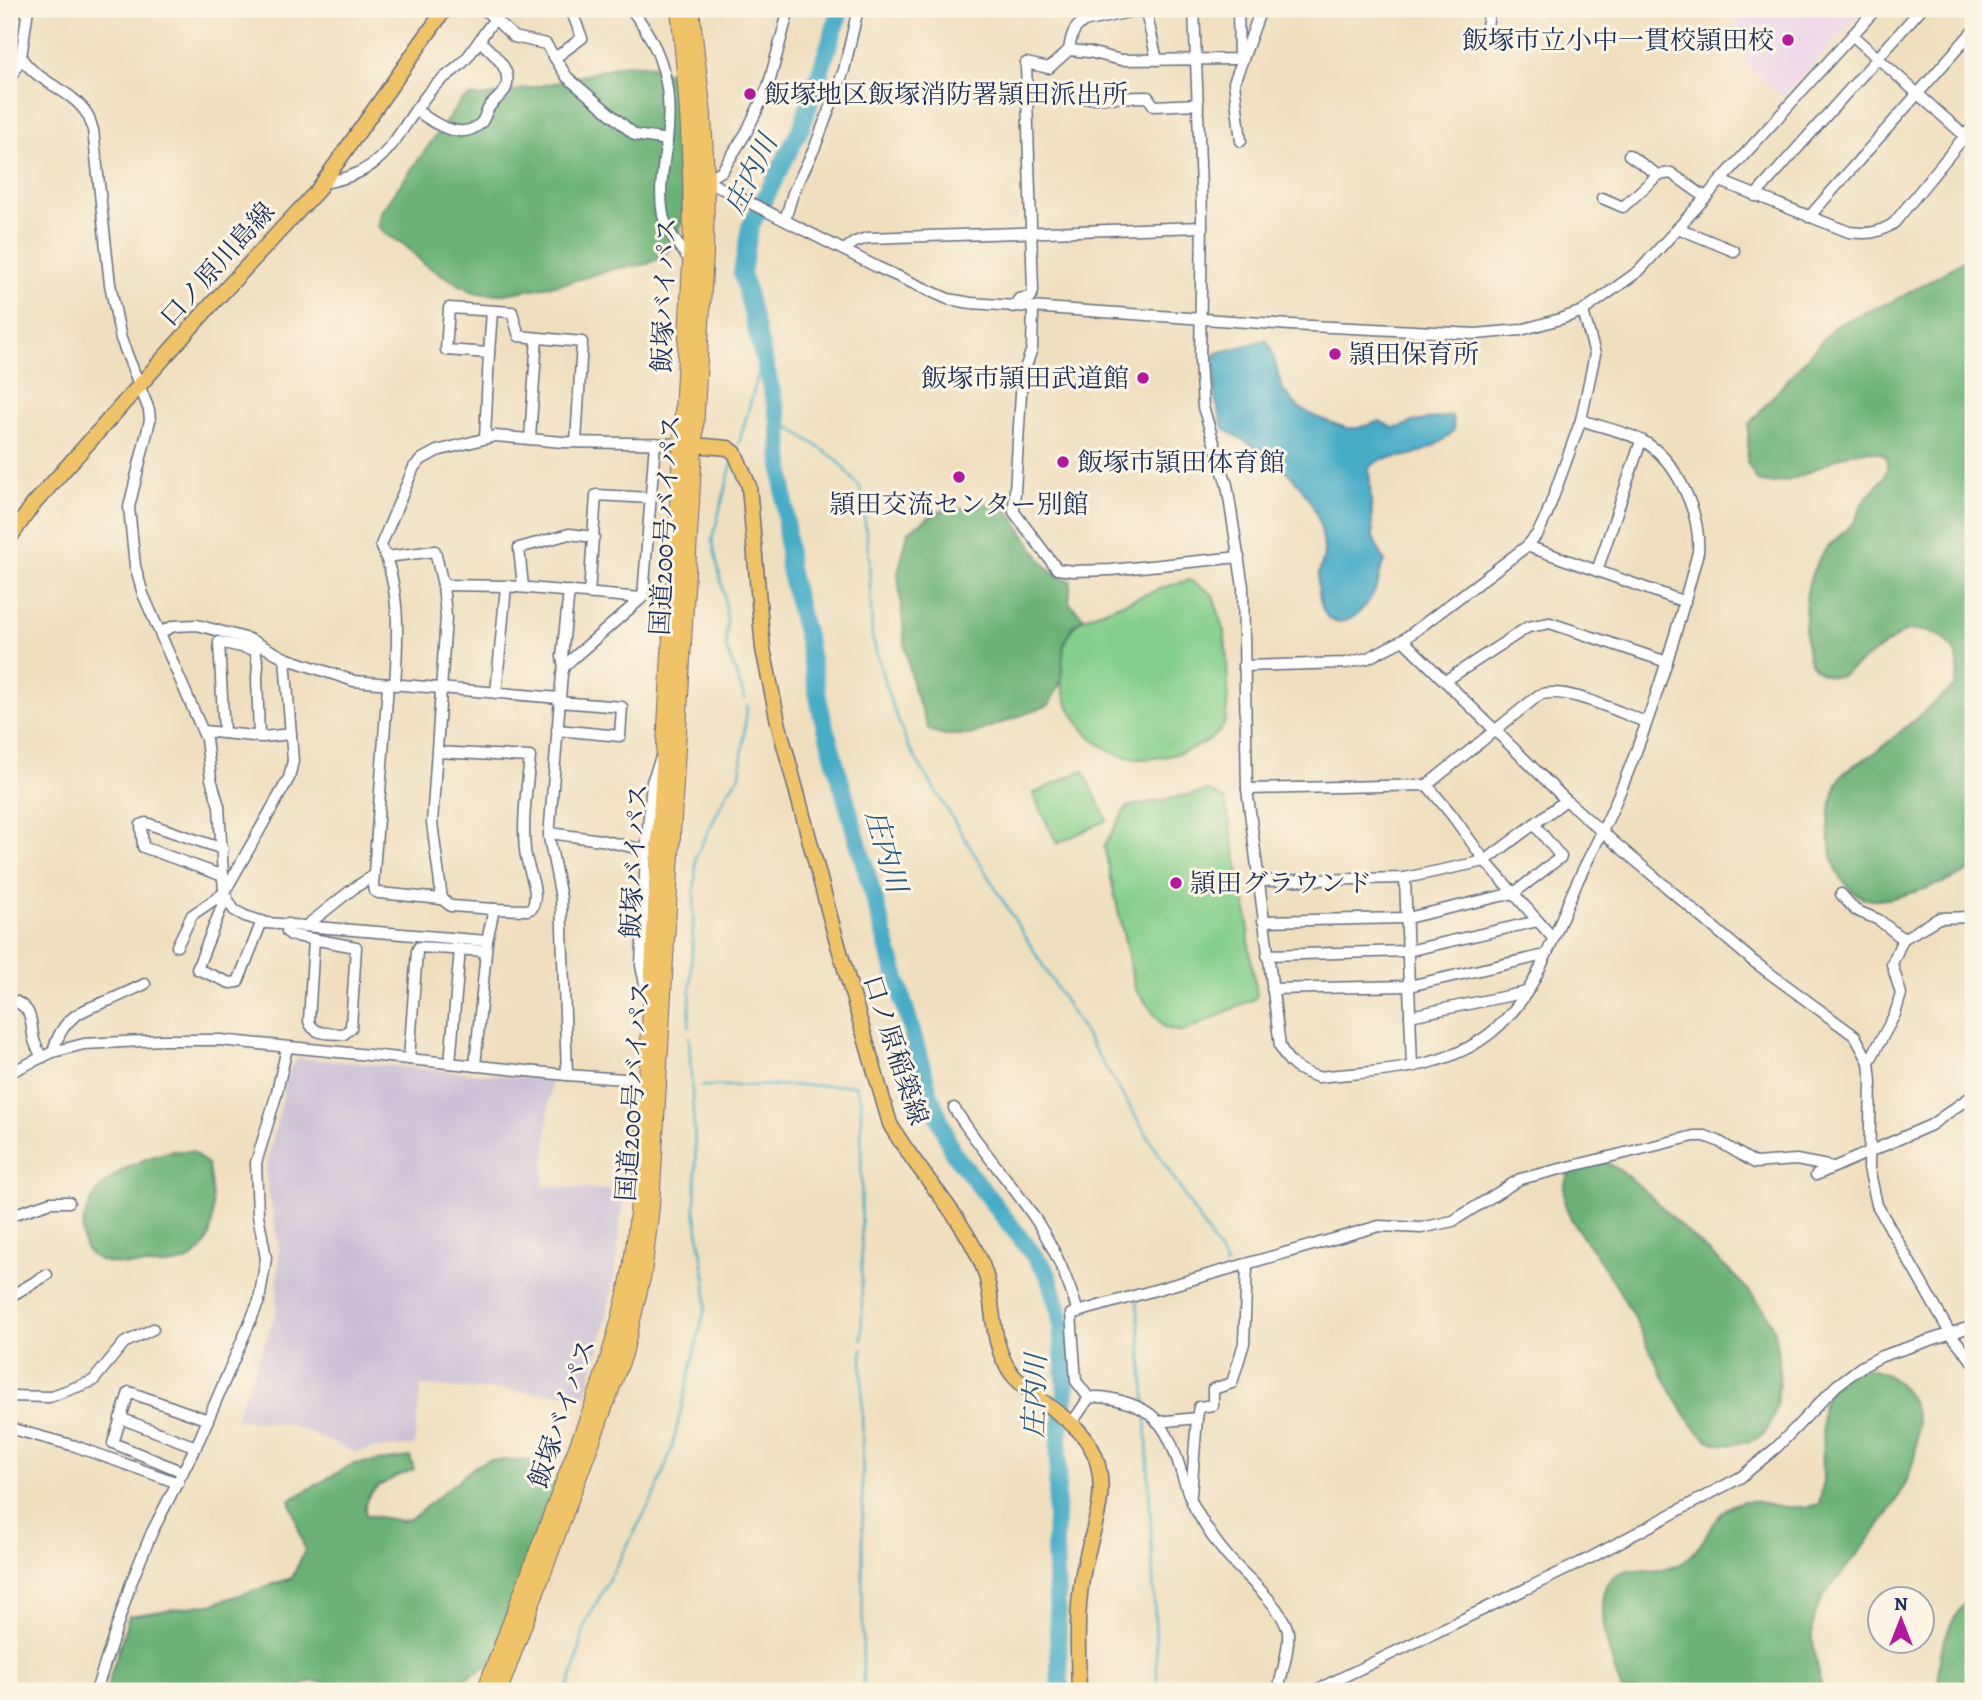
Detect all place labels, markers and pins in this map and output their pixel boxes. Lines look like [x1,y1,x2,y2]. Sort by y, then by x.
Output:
place label: 飯塚市立小中一貫校頴田校 [1462,23,1774,58]
marker: 飯塚市立小中一貫校頴田校 [1780,32,1796,48]
place label: 飯塚地区飯塚消防署頴田派出所 [764,77,1128,112]
marker: 飯塚地区飯塚消防署頴田派出所 [742,86,758,102]
place label: 頴田保育所 [1349,337,1479,372]
marker: 頴田保育所 [1327,346,1343,362]
place label: 飯塚市頴田武道館 [921,361,1129,396]
marker: 飯塚市頴田武道館 [1135,370,1151,386]
place label: 飯塚市頴田体育館 [1077,445,1285,480]
marker: 飯塚市頴田体育館 [1055,454,1071,470]
marker: 頴田交流センター別館 [951,469,967,485]
place label: 頴田交流センター別館 [830,487,1088,522]
place label: 頴田グラウンド [1190,866,1372,901]
marker: 頴田グラウンド [1168,875,1184,891]

